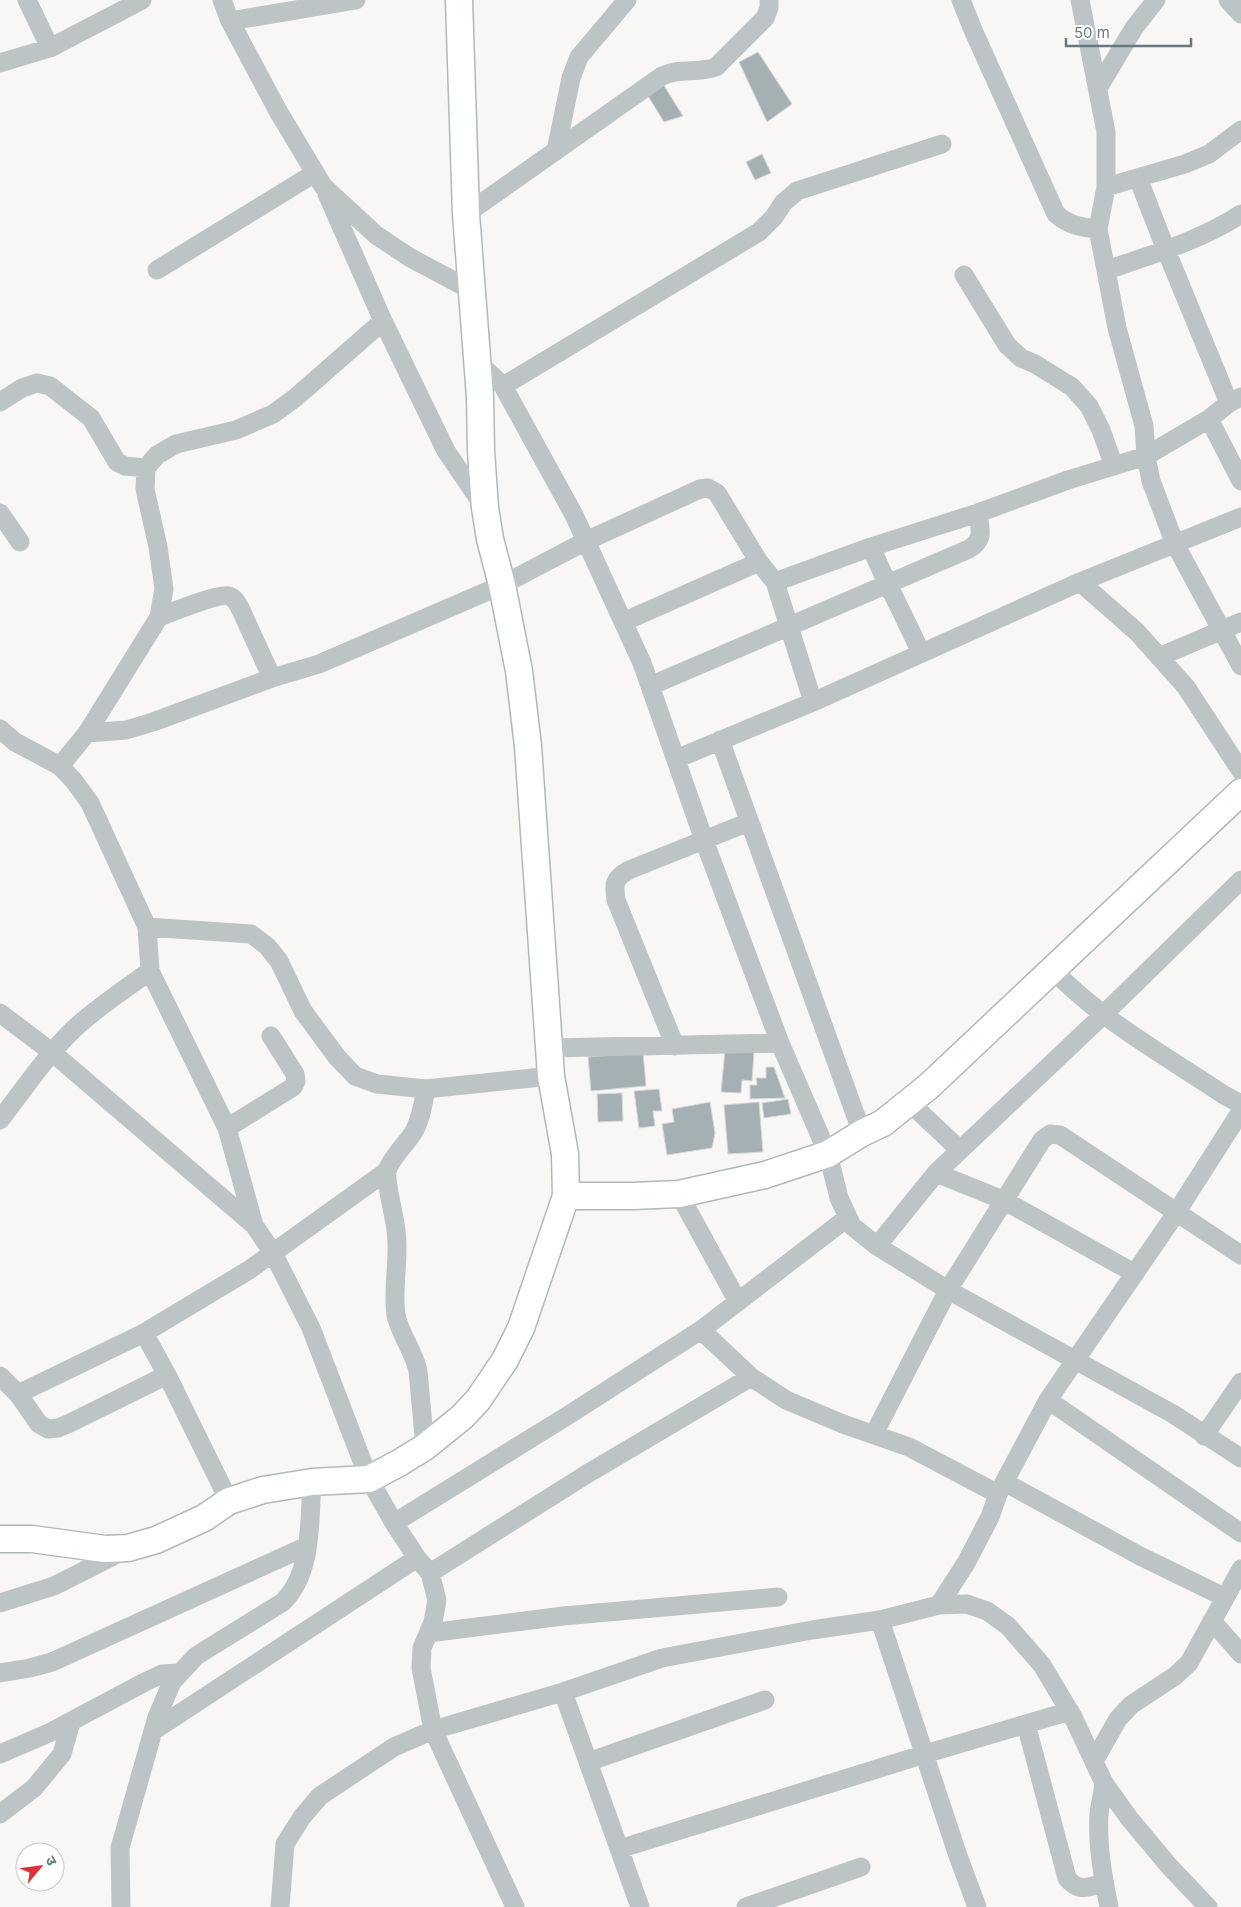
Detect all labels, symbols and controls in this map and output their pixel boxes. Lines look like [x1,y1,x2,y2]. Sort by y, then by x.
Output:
scale bar [1066,15,1191,47]
text: 50 m [1074,23,1110,42]
north arrow [15,1842,65,1892]
text: उ [42,1853,62,1869]

